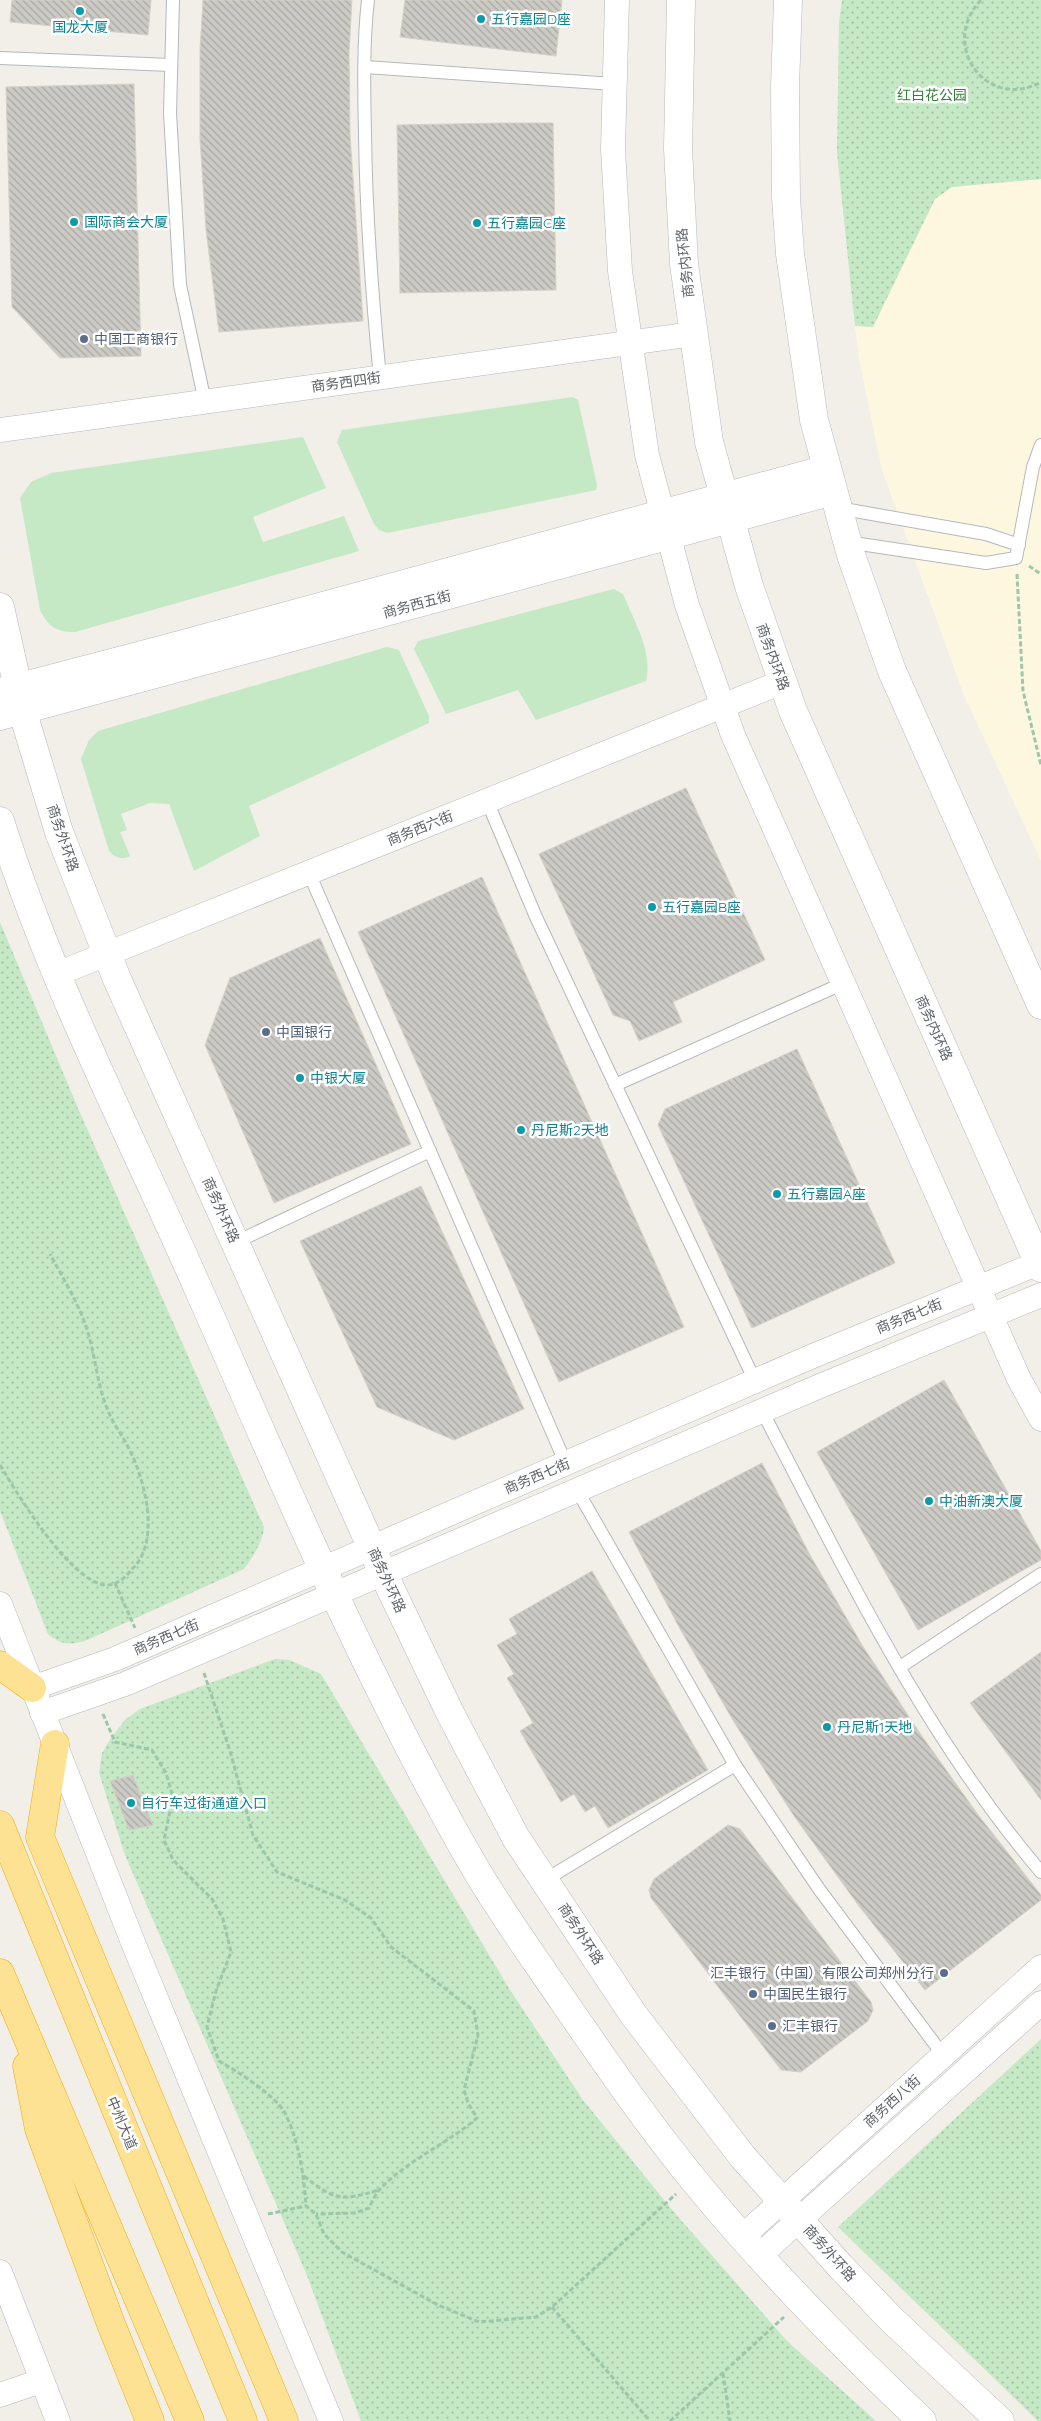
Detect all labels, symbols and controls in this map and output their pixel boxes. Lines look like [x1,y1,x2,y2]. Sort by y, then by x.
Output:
marker: 国龙大厦 [74,5,86,17]
place label: 五行嘉园D座 [491,10,571,28]
marker: 五行嘉园D座 [475,13,487,25]
place label: 国龙大厦 [52,18,108,36]
park label: 红白花公园 [897,86,967,104]
place label: 国际商会大厦 [84,213,168,231]
place label: 五行嘉园C座 [487,214,566,232]
marker: 国际商会大厦 [68,216,80,228]
marker: 五行嘉园C座 [471,217,483,229]
street label: 商务内环路 [672,227,698,299]
place label: 中国工商银行 [94,330,178,348]
marker: 中国工商银行 [78,333,90,345]
street label: 商务西四街 [310,368,382,396]
street label: 商务西五街 [381,586,453,622]
street label: 商务内环路 [753,621,793,693]
street label: 商务外环路 [43,802,83,874]
street label: 商务西六街 [384,807,456,849]
place label: 五行嘉园B座 [662,898,741,916]
marker: 五行嘉园B座 [646,901,658,913]
street label: 商务内环路 [912,992,956,1064]
place label: 中国银行 [276,1023,332,1041]
marker: 中国银行 [260,1026,272,1038]
place label: 中银大厦 [310,1069,366,1087]
marker: 中银大厦 [294,1072,306,1084]
place label: 丹尼斯2天地 [531,1121,609,1139]
marker: 丹尼斯2天地 [515,1124,527,1136]
street label: 商务外环路 [199,1174,243,1246]
place label: 五行嘉园A座 [787,1185,866,1203]
marker: 五行嘉园A座 [771,1188,783,1200]
street label: 商务西七街 [873,1295,945,1337]
street label: 商务西七街 [501,1454,573,1498]
place label: 中油新澳大厦 [939,1492,1023,1510]
marker: 中油新澳大厦 [923,1495,935,1507]
street label: 商务外环路 [364,1544,410,1616]
street label: 商务西七街 [130,1615,202,1659]
place label: 丹尼斯1天地 [837,1718,912,1736]
marker: 丹尼斯1天地 [821,1721,833,1733]
place label: 自行车过街通道入口 [141,1794,267,1812]
marker: 自行车过街通道入口 [125,1797,137,1809]
street label: 商务外环路 [554,1900,608,1968]
place label: 汇丰银行（中国）有限公司郑州分行 [710,1964,934,1982]
marker: 汇丰银行（中国）有限公司郑州分行 [938,1967,950,1979]
place label: 中国民生银行 [763,1985,847,2003]
marker: 中国民生银行 [747,1988,759,2000]
place label: 汇丰银行 [782,2017,838,2035]
marker: 汇丰银行 [766,2020,778,2032]
street label: 商务西八街 [860,2071,924,2131]
street label: 中州大道 [103,2094,141,2152]
street label: 商务外环路 [800,2221,860,2285]

